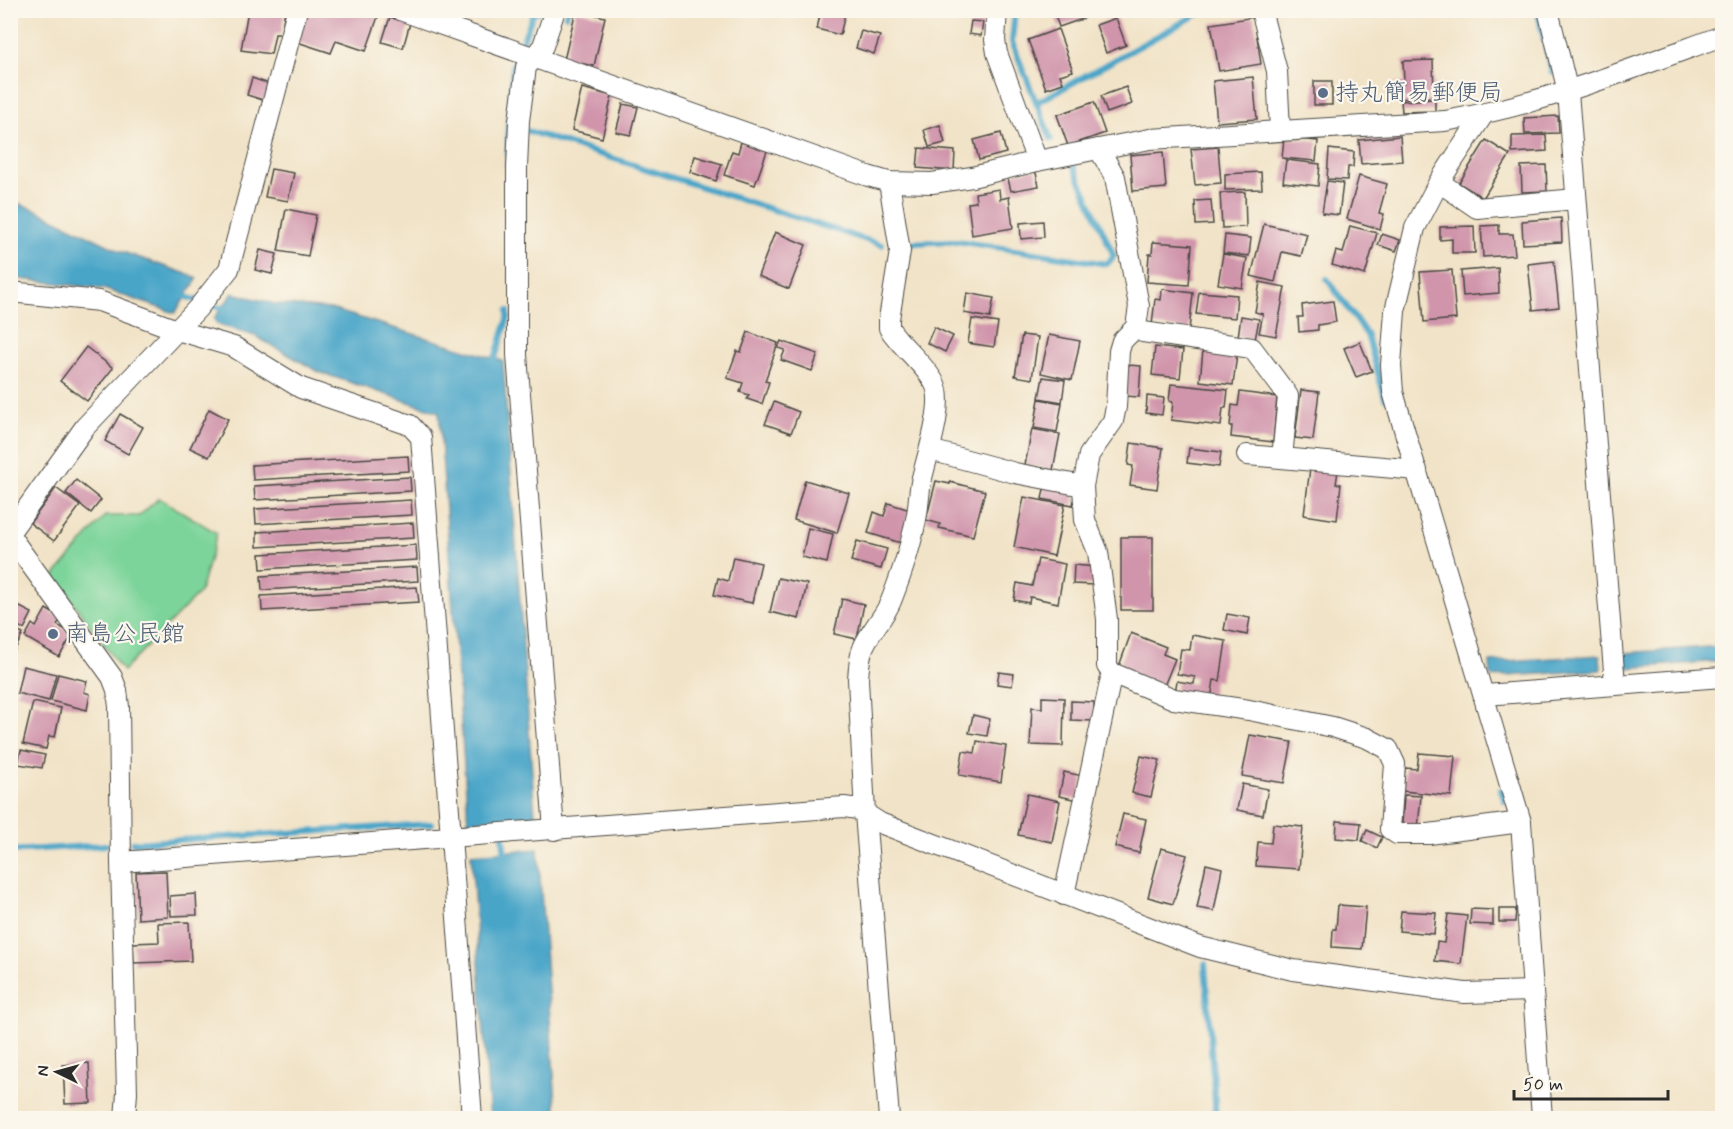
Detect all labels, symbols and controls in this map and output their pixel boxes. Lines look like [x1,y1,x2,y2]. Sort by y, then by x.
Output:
place label: 持丸簡易郵便局 [1335,78,1503,109]
marker: 持丸簡易郵便局 [1316,86,1330,100]
place label: 南島公民館 [65,619,185,650]
marker: 南島公民館 [46,627,60,641]
north arrow [27,1042,87,1102]
scale bar [1514,1063,1668,1101]
text: N [33,1065,54,1077]
text: 50 m [1523,1073,1563,1097]

